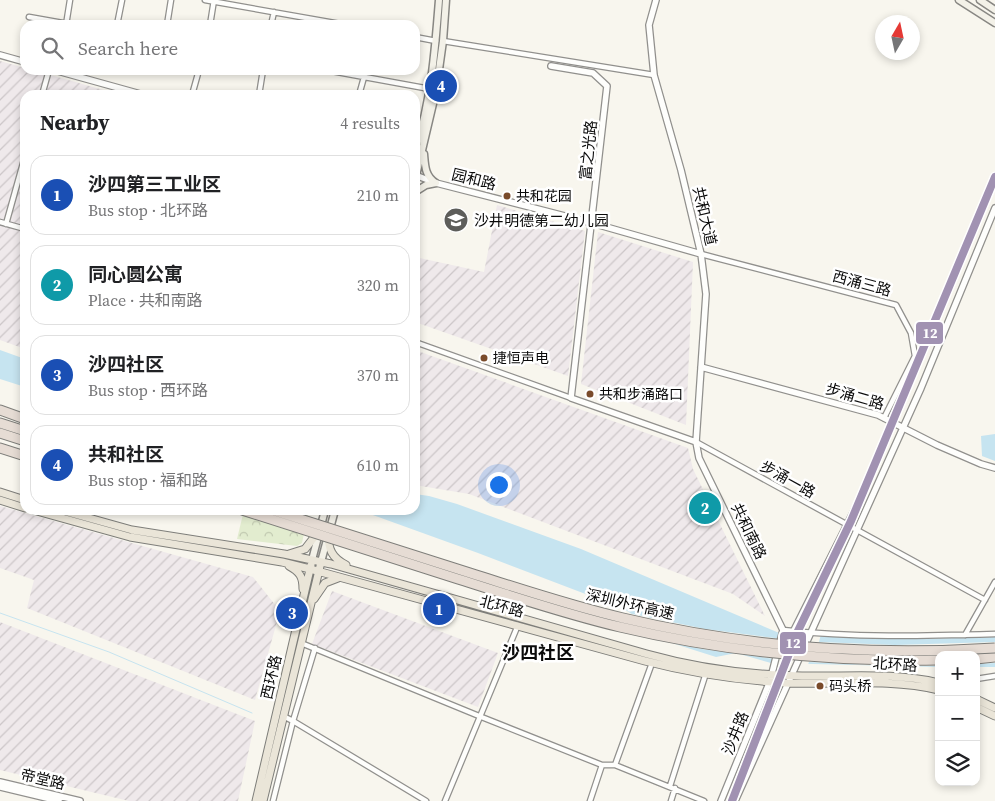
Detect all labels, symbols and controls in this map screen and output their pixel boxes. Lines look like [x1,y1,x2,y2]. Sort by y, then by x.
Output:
north arrow [875,15,920,60]
search box [20,20,420,75]
icon: search [38,34,66,62]
text: Search here [78,35,178,61]
pin: 4 [425,67,457,105]
text: Nearby [40,108,110,137]
text: 4 results [340,112,400,134]
street label: 富之光路 [574,119,602,181]
street label: 园和路 [450,163,498,195]
text: 沙四第三工业区 [88,171,221,197]
text: 1 [53,184,61,206]
text: 210 m [357,184,399,206]
street label: 共和大道 [688,184,722,248]
place label: 共和花园 [516,186,572,206]
marker: 共和花园 [502,191,512,201]
text: Bus stop · 北环路 [88,199,208,221]
school or university icon: 沙井明德第二幼儿园 [443,207,469,233]
place label: 沙井明德第二幼儿园 [474,210,609,231]
text: 同心圆公寓 [88,261,183,287]
street label: 西涌三路 [830,265,894,301]
text: 2 [53,274,61,296]
text: 320 m [357,274,399,296]
text: Place · 共和南路 [88,289,202,311]
line badge: 12 [915,321,944,345]
text: 12 [922,323,938,343]
place label: 捷恒声电 [493,348,549,368]
text: 沙四社区 [88,351,164,377]
marker: 捷恒声电 [479,353,489,363]
text: 3 [53,364,61,386]
text: 370 m [357,364,399,386]
street label: 步涌二路 [823,378,887,414]
text: Bus stop · 西环路 [88,379,208,401]
place label: 共和步涌路口 [599,384,683,404]
marker: 共和步涌路口 [585,389,595,399]
text: 共和社区 [88,441,164,467]
text: 4 [53,454,61,476]
text: 610 m [357,454,399,476]
street label: 步涌一路 [757,455,819,503]
text: Bus stop · 福和路 [88,469,208,491]
your location [486,472,512,498]
pin: 2 [689,489,721,527]
street label: 共和南路 [726,499,772,563]
street label: 深圳外环高速 [584,584,676,624]
pin: 1 [423,590,455,628]
street label: 北环路 [478,590,526,622]
pin: 3 [276,594,308,632]
line badge: 12 [779,631,807,655]
text: 12 [785,633,801,653]
district label: 沙四社区 [502,640,574,665]
map controls [935,651,980,786]
button: + [935,651,980,696]
street label: 北环路 [872,652,918,676]
street label: 西环路 [256,653,286,701]
place label: 码头桥 [829,676,871,696]
marker: 码头桥 [815,681,825,691]
button: − [935,696,980,741]
street label: 沙井路 [717,708,753,758]
button: layers [935,741,980,786]
street label: 帝堂路 [19,764,67,794]

